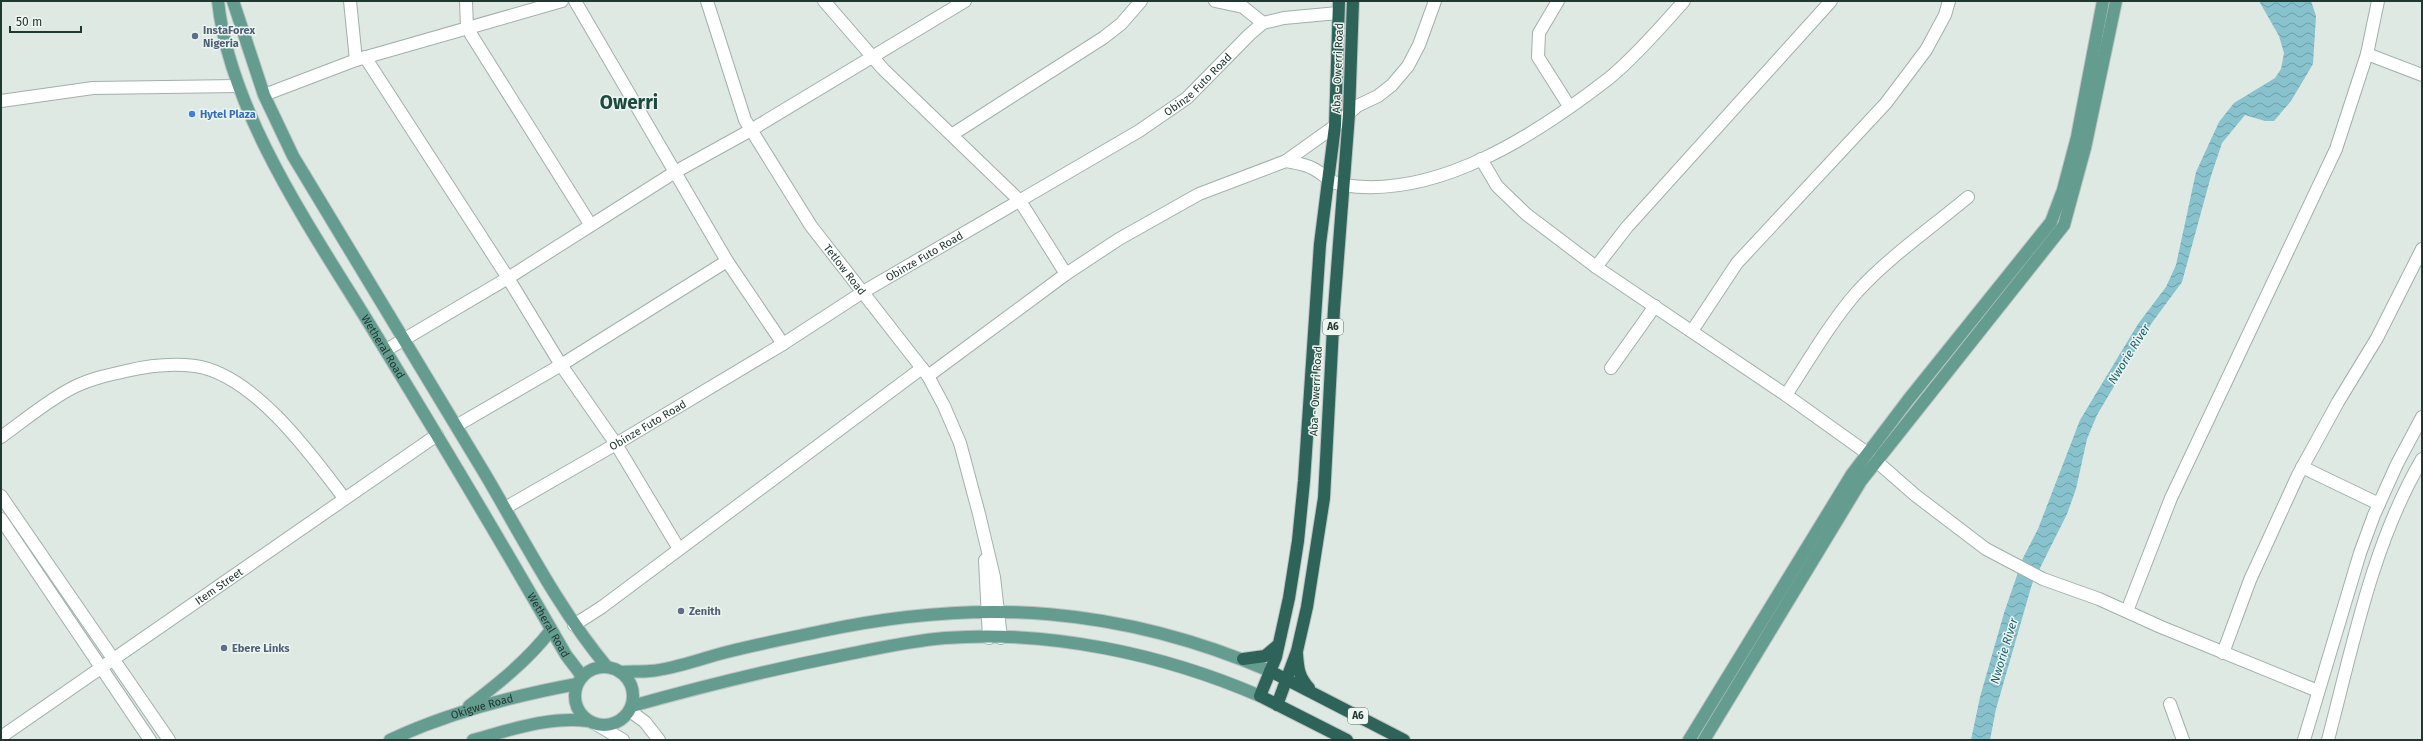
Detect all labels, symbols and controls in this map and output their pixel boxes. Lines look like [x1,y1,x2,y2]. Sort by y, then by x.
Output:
scale bar [10,8,81,34]
text: 50 m [16,15,42,29]
street label: Aba - Owerri Road [1330,23,1346,113]
place label: InstaForex Nigeria [203,24,255,50]
marker: InstaForex Nigeria [190,31,200,41]
street label: Obinze Futo Road [1161,50,1234,118]
district label: Owerri [600,91,658,114]
place label: Hytel Plaza [200,108,256,121]
marker: Hytel Plaza [187,109,197,119]
street label: Obinze Futo Road [883,229,965,284]
street label: Tetlow Road [821,242,869,297]
street label: Wetheral Road [359,312,408,381]
road number: A6 [1323,319,1343,335]
water label: Nworie River [2105,321,2153,387]
street label: Aba - Owerri Road [1307,346,1325,436]
street label: Obinze Futo Road [607,397,688,453]
street label: Item Street [192,565,245,607]
street label: Wetheral Road [525,590,572,660]
place label: Zenith [689,605,721,618]
marker: Zenith [676,606,686,616]
water label: Nworie River [1987,616,2021,686]
place label: Ebere Links [232,642,290,655]
marker: Ebere Links [219,643,229,653]
street label: Okigwe Road [449,691,514,722]
road number: A6 [1348,708,1368,724]

